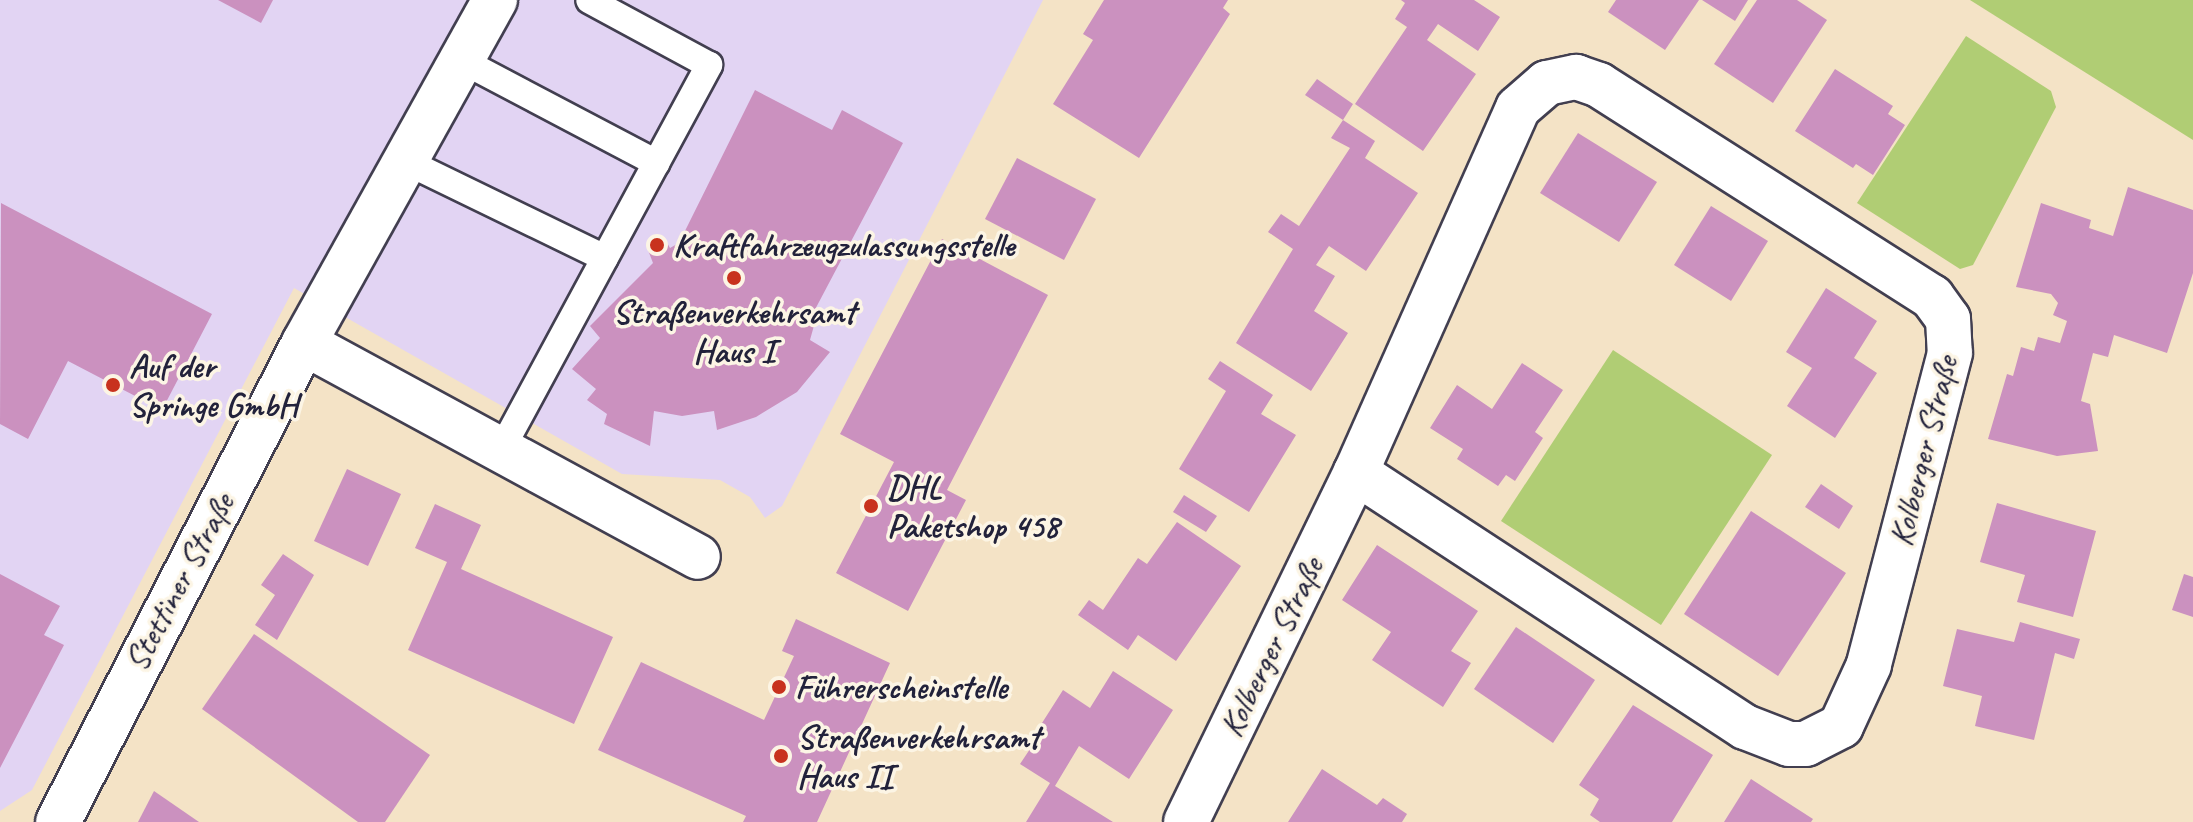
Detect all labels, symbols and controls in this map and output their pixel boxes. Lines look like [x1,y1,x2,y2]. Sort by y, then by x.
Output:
place label: Kraftfahrzeugzulassungsstelle [673,225,1014,265]
marker: Kraftfahrzeugzulassungsstelle [648,236,666,254]
marker: Straßenverkehrsamt Haus I [725,269,743,287]
place label: Straßenverkehrsamt Haus I [613,291,855,370]
place label: Auf der Springe GmbH [129,345,296,424]
street label: Kolberger Straße [1880,352,1966,550]
marker: Auf der Springe GmbH [104,376,122,394]
place label: DHL Paketshop 458 [887,466,1059,546]
street label: Stettiner Straße [115,486,243,678]
marker: DHL Paketshop 458 [862,497,880,515]
street label: Kolberger Straße [1210,551,1332,743]
place label: Führerscheinstelle [795,667,1007,707]
marker: Führerscheinstelle [770,678,788,696]
place label: Straßenverkehrsamt Haus II [797,716,1040,796]
marker: Straßenverkehrsamt Haus II [772,747,790,765]

